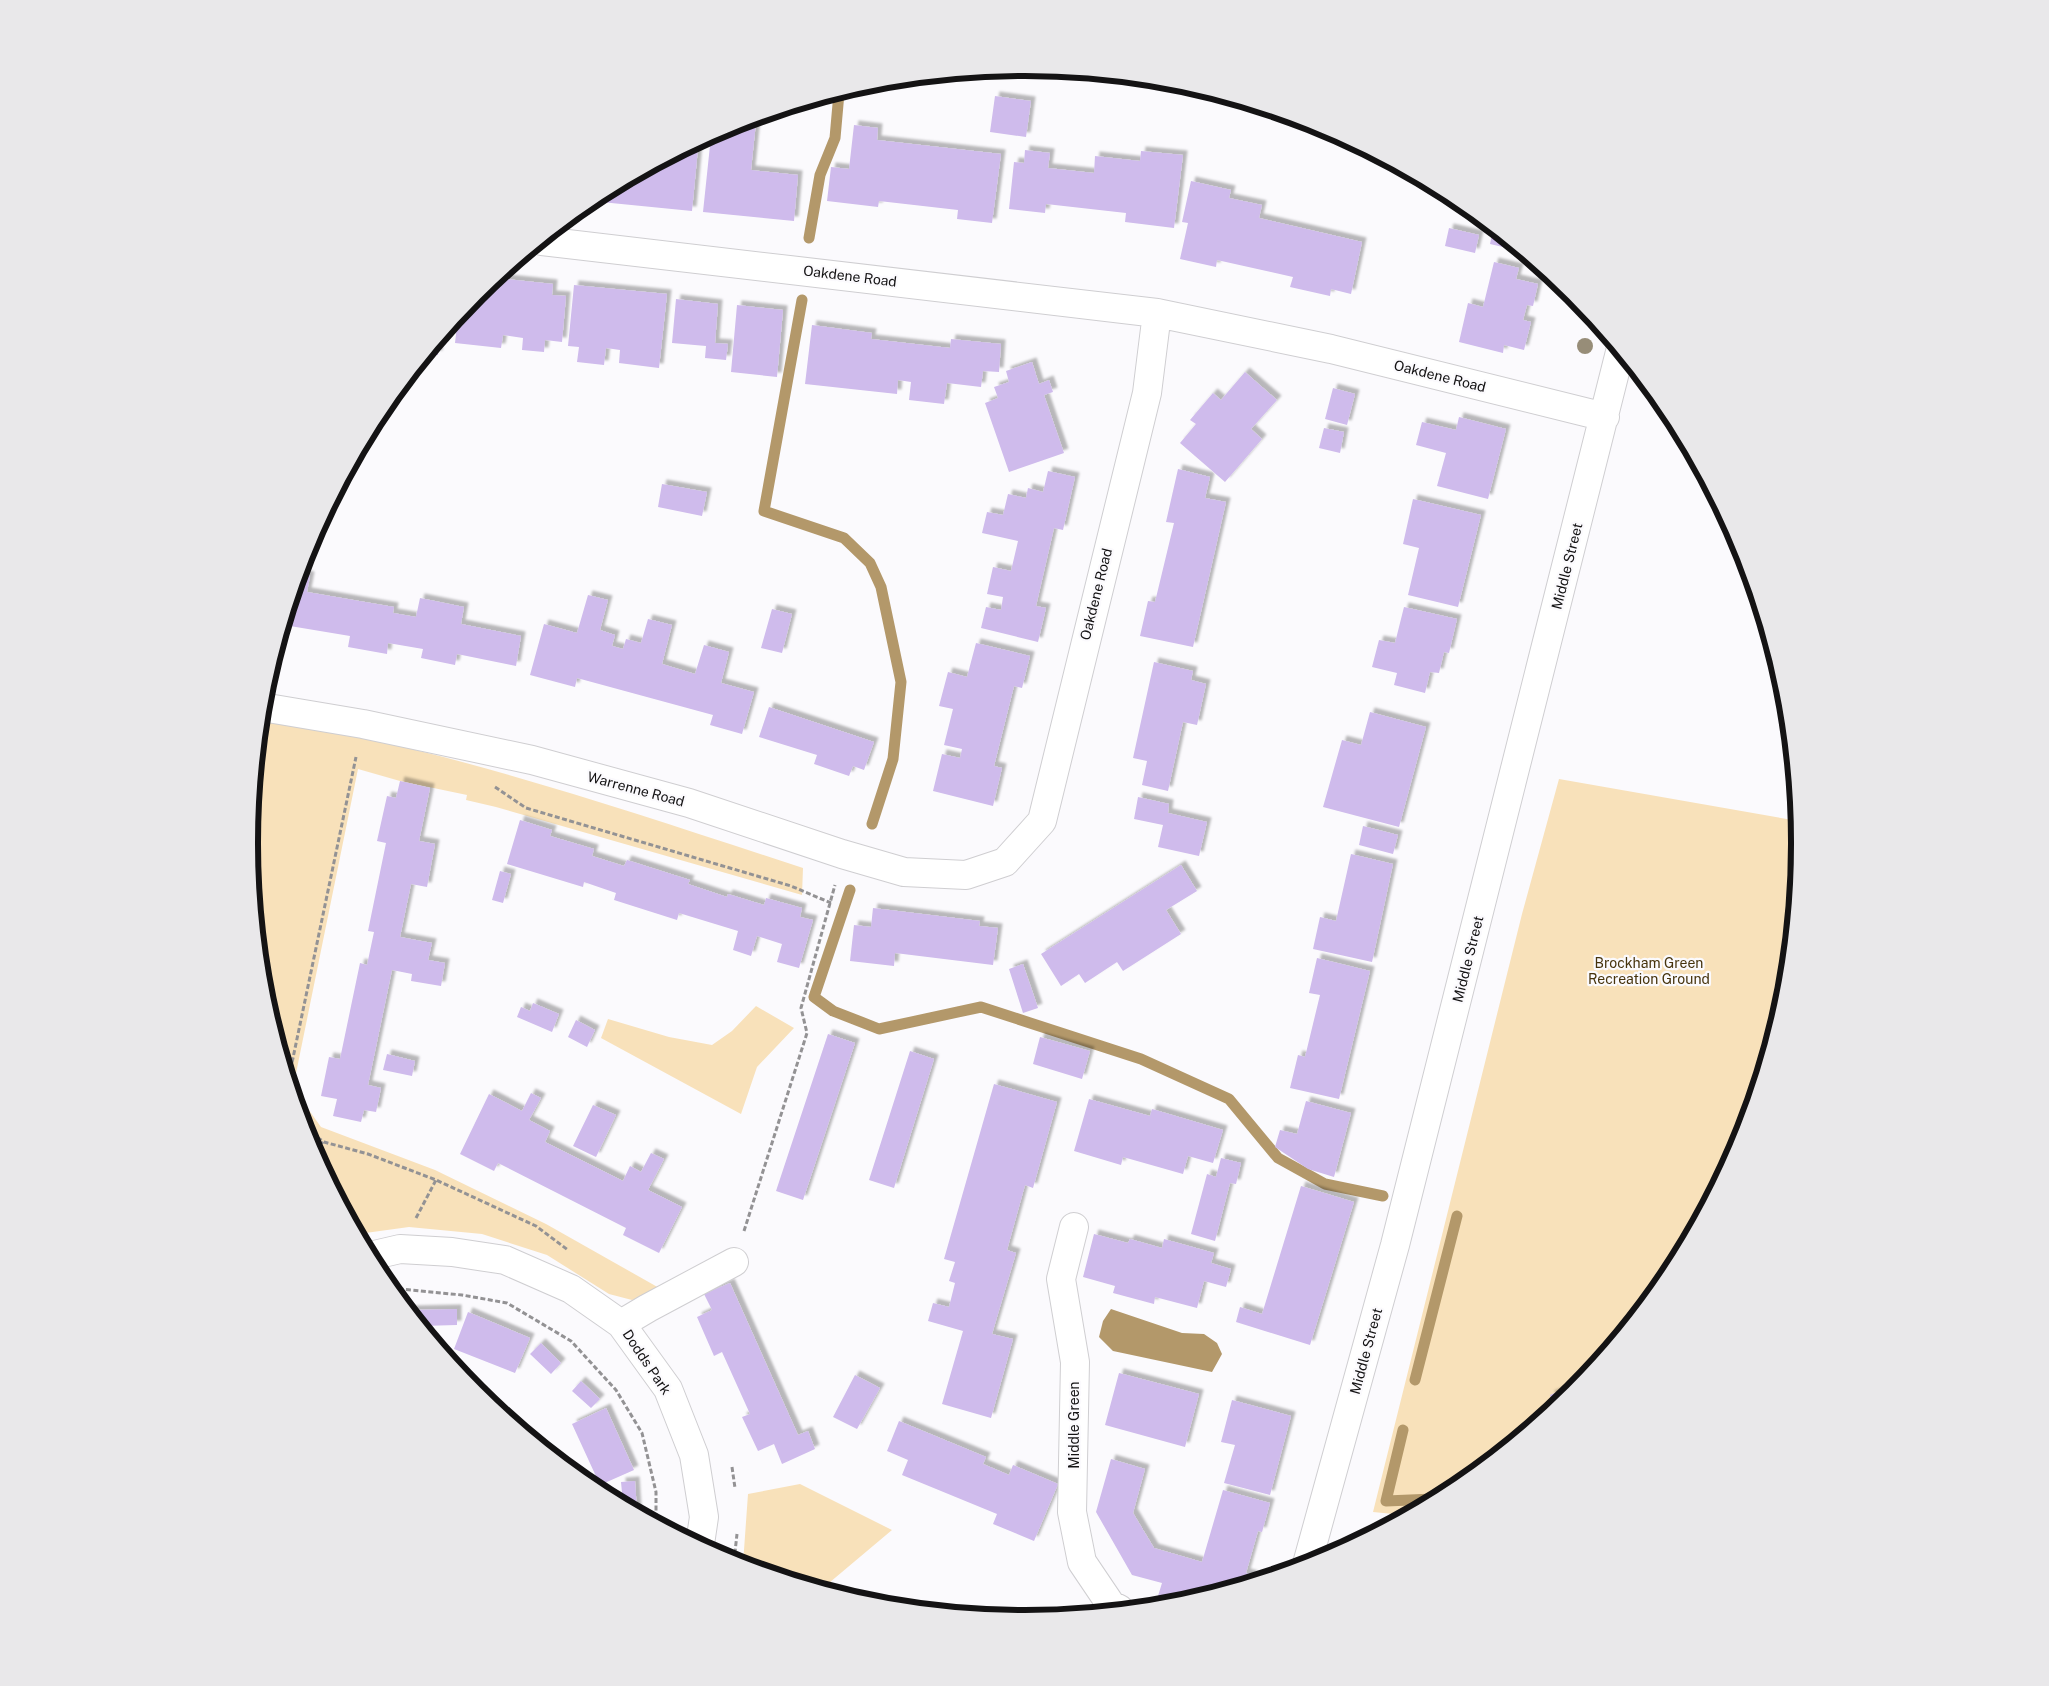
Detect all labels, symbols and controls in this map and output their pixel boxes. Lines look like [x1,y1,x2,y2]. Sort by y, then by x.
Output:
street label: Oakdene Road [802,262,898,290]
street label: Oakdene Road [1392,357,1488,395]
street label: Middle Street [1549,521,1585,611]
street label: Oakdene Road [1077,546,1115,642]
street label: Warrenne Road [586,768,686,810]
street label: Middle Street [1450,914,1486,1004]
park label: Brockham Green Recreation Ground [1588,955,1710,987]
street label: Middle Street [1347,1306,1385,1396]
street label: Dodds Park [620,1327,675,1398]
street label: Middle Green [1066,1381,1082,1469]

